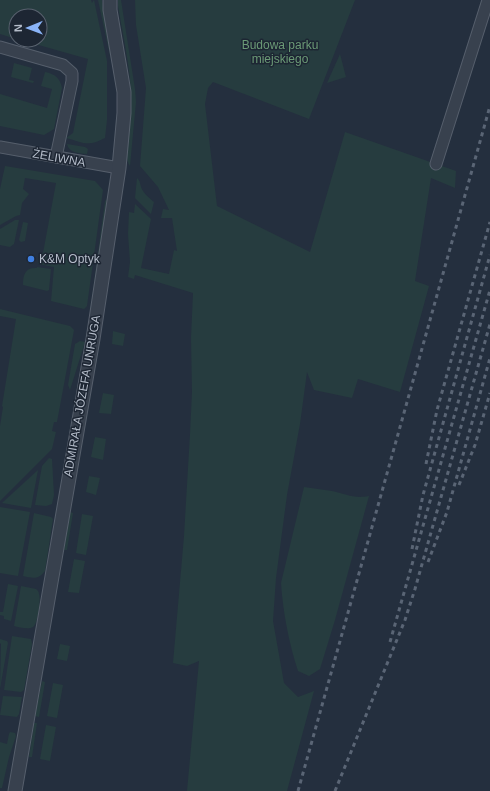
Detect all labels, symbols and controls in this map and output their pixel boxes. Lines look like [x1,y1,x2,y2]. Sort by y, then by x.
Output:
north arrow [8,8,48,48]
text: N [12,24,24,32]
park label: Budowa parku miejskiego [242,38,318,66]
street label: ŻELIWNA [32,146,86,170]
place label: K&M Optyk [39,252,101,266]
marker: K&M Optyk [26,254,36,264]
street label: ADMIRAŁA JÓZEFA UNRUGA [60,314,103,478]

